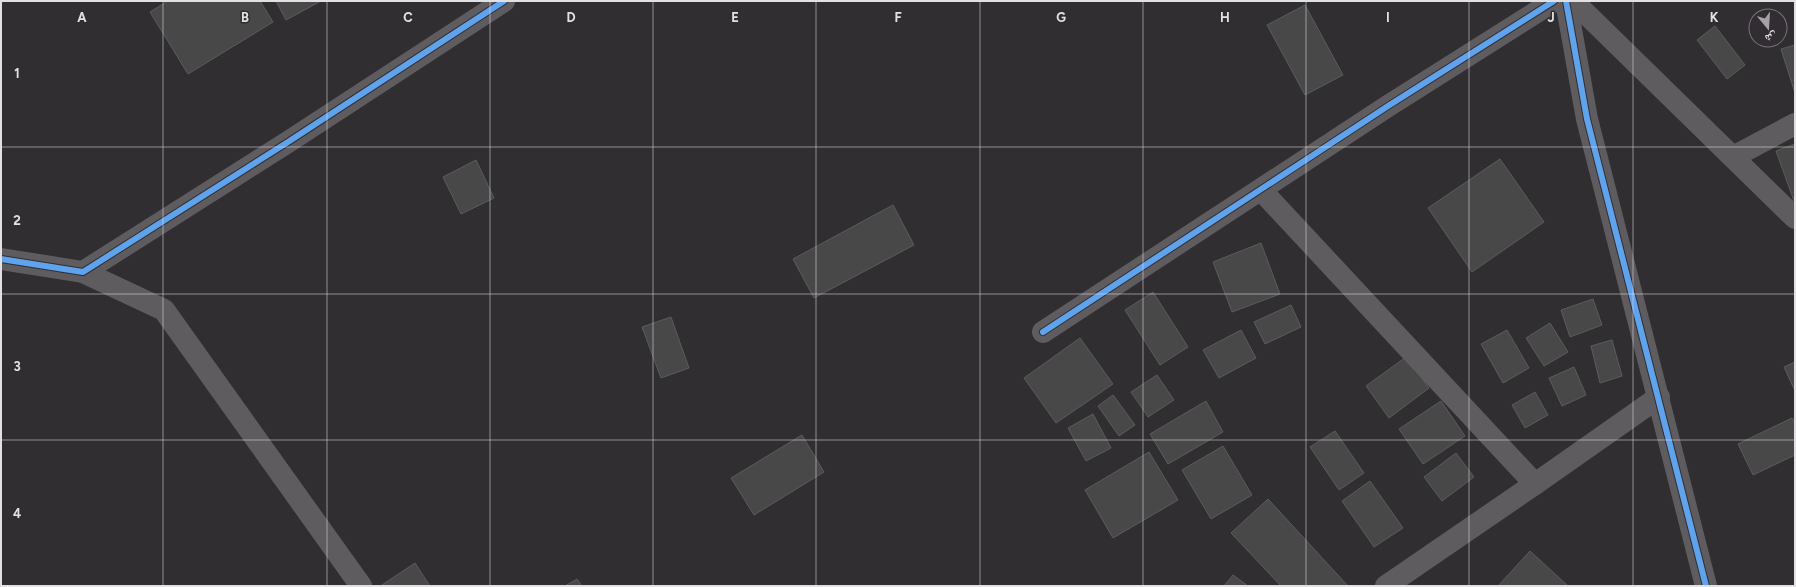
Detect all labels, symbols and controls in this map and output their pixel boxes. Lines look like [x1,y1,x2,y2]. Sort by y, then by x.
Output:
north arrow [1748,8,1788,48]
text: A [77,10,87,25]
text: B [241,10,249,25]
text: C [403,10,413,25]
text: D [566,10,576,25]
text: E [731,10,739,25]
text: F [894,10,902,25]
text: G [1056,10,1066,25]
text: H [1220,10,1230,25]
text: I [1386,10,1390,25]
text: J [1547,10,1555,25]
text: K [1710,10,1719,25]
text: ش [1763,28,1778,45]
text: 1 [14,66,20,81]
text: 2 [13,213,21,228]
text: 3 [13,359,21,374]
text: 4 [13,506,21,521]

